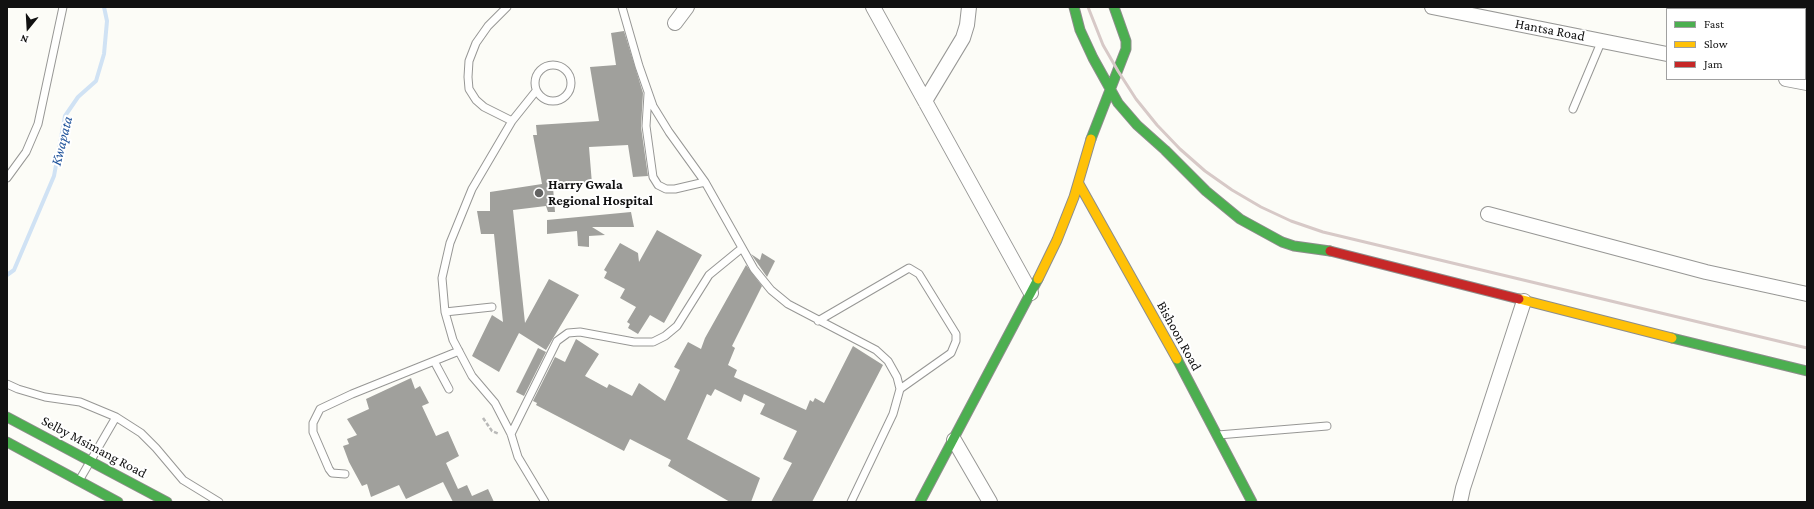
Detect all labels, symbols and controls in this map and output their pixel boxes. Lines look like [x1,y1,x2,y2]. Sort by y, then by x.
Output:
north arrow [8,8,48,48]
legend [1666,8,1806,80]
street label: Hantsa Road [1514,15,1586,45]
text: Fast [1704,17,1724,31]
text: N [19,33,30,46]
text: Slow [1704,37,1728,51]
text: Jam [1704,57,1723,71]
water label: Kwapata [47,114,77,168]
place label: Harry Gwala Regional Hospital [548,177,653,210]
marker: Harry Gwala Regional Hospital [533,187,545,199]
street label: Bishoon Road [1153,298,1205,374]
street label: Selby Msimang Road [39,412,149,482]

